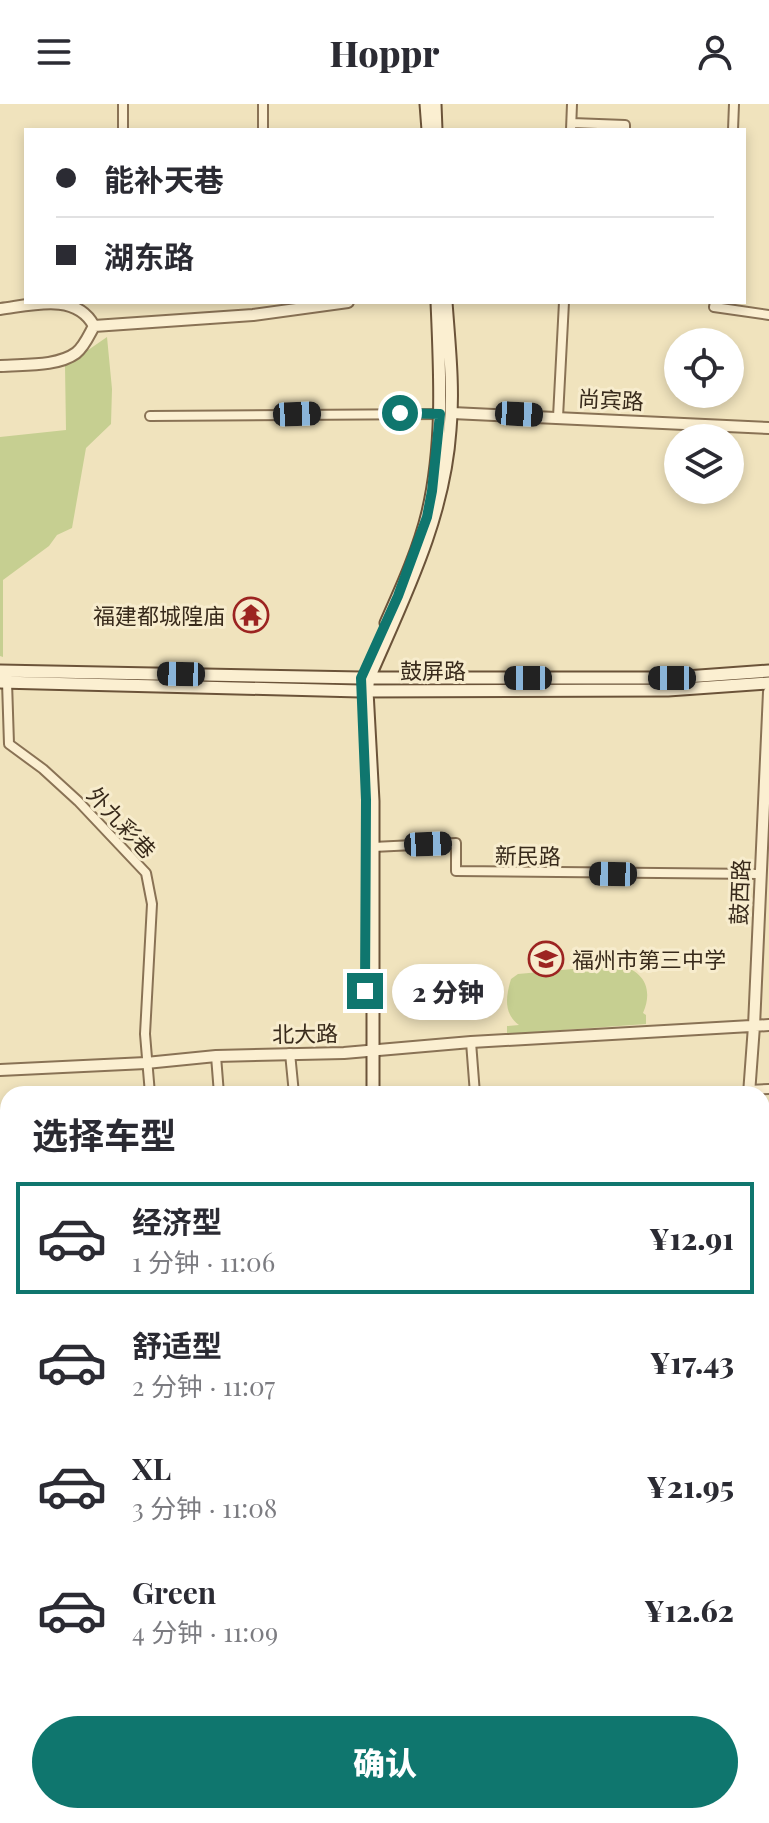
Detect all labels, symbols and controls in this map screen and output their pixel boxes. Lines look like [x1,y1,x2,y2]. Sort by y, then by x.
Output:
text: Hoppr [330,28,439,76]
icon: menu [32,30,76,74]
icon: person [693,30,737,74]
text: 能补天巷 [104,159,224,199]
text: 湖东路 [104,236,194,276]
map controls [664,328,744,504]
button: locate [664,328,744,408]
street label: 尚宾路 [577,382,645,416]
route start [382,395,418,431]
car [273,401,321,427]
car [494,401,544,427]
button: layers [664,424,744,504]
temple icon: 福建都城隍庙 [232,596,270,634]
place label: 福建都城隍庙 [93,600,225,630]
street label: 鼓屏路 [400,655,466,685]
car [157,662,205,686]
car [504,666,552,690]
car [648,666,696,690]
street label: 外九彩巷 [81,780,163,864]
car [404,831,452,857]
street label: 新民路 [495,839,561,871]
street label: 鼓西路 [723,858,755,926]
car [589,862,637,886]
school or university icon: 福州市第三中学 [527,940,565,978]
place label: 福州市第三中学 [572,944,726,974]
callout: 2 分钟 [393,963,505,1019]
route end [347,973,383,1009]
text: 2 分钟 [412,974,484,1009]
street label: 北大路 [272,1017,338,1049]
text: 选择车型 [32,1110,176,1158]
text: 经济型 [132,1201,222,1241]
icon: car [36,1202,108,1274]
text: ¥12.91 [649,1218,734,1258]
text: 1 分钟 · 11:06 [132,1244,275,1279]
text: 舒适型 [132,1325,222,1365]
icon: car [36,1326,108,1398]
text: ¥17.43 [650,1342,734,1382]
text: 2 分钟 · 11:07 [132,1368,275,1403]
text: XL [132,1448,171,1488]
icon: car [36,1450,108,1522]
text: ¥21.95 [646,1466,734,1506]
text: 3 分钟 · 11:08 [132,1490,277,1525]
text: Green [132,1572,216,1612]
icon: car [36,1574,108,1646]
text: ¥12.62 [644,1590,734,1630]
text: 4 分钟 · 11:09 [132,1614,278,1649]
button: 确认 [32,1716,738,1808]

